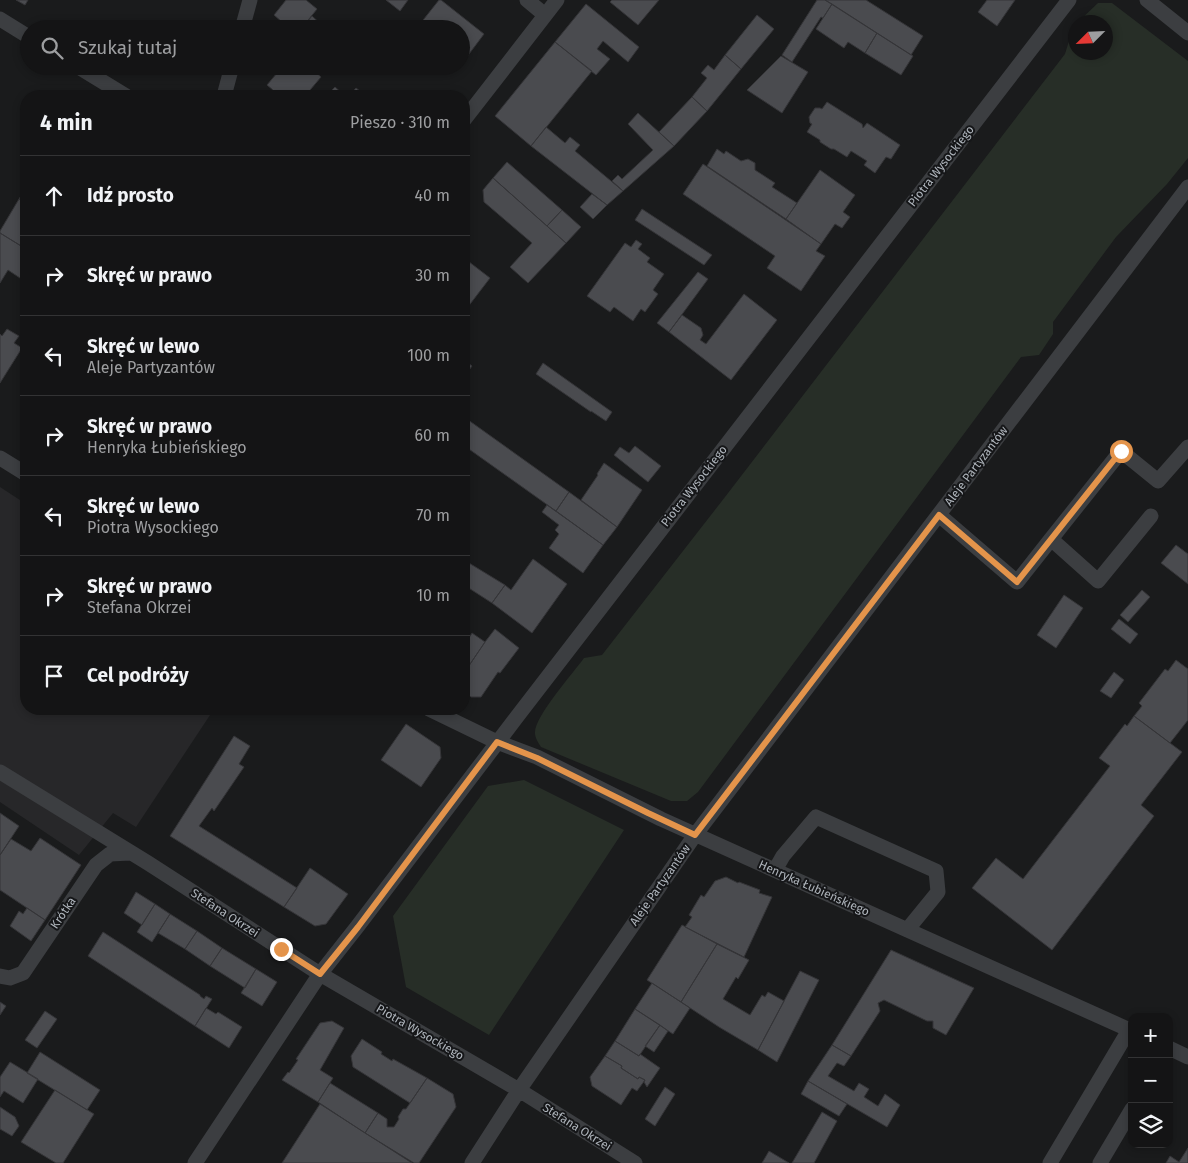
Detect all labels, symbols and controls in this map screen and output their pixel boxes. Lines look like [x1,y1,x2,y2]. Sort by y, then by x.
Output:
north arrow [1068,15,1113,60]
search box [20,20,470,75]
icon: search [38,34,66,62]
text: Szukaj tutaj [78,36,177,59]
text: 4 min [40,110,93,136]
text: Pieszo · 310 m [350,113,450,132]
street label: Piotra Wysockiego [905,123,977,209]
icon: ahead [40,182,68,210]
text: Idź prosto [87,184,174,207]
text: 40 m [415,186,450,205]
icon: right [40,262,68,290]
text: Skręć w prawo [87,264,212,287]
text: 30 m [415,266,450,285]
text: Skręć w lewo [87,335,200,358]
icon: left [40,342,68,370]
text: 100 m [407,346,450,365]
text: Aleje Partyzantów [87,358,215,377]
text: Skręć w prawo [87,415,212,438]
icon: right [40,422,68,450]
street label: Aleje Partyzantów [942,423,1011,509]
text: 60 m [415,426,450,445]
text: Henryka Łubieńskiego [87,438,247,457]
route start [1110,440,1133,463]
street label: Piotra Wysockiego [658,443,730,529]
text: Skręć w lewo [87,495,200,518]
icon: left [40,502,68,530]
text: 70 m [416,506,450,525]
text: Piotra Wysockiego [87,518,219,537]
text: Skręć w prawo [87,575,212,598]
icon: right [40,582,68,610]
text: 10 m [416,586,450,605]
text: Stefana Okrzei [87,598,191,617]
icon: arrive [40,662,68,690]
text: Cel podróży [87,664,189,687]
street label: Aleje Partyzantów [627,841,693,928]
street label: Henryka Łubieńskiego [756,857,872,919]
street label: Stefana Okrzei [188,886,262,940]
street label: Krótka [47,894,79,932]
route end [270,938,293,961]
street label: Piotra Wysockiego [374,1001,466,1063]
map controls [1128,1013,1173,1148]
button: + [1128,1013,1173,1058]
button: − [1128,1058,1173,1103]
street label: Stefana Okrzei [540,1100,614,1154]
button: layers [1128,1103,1173,1148]

